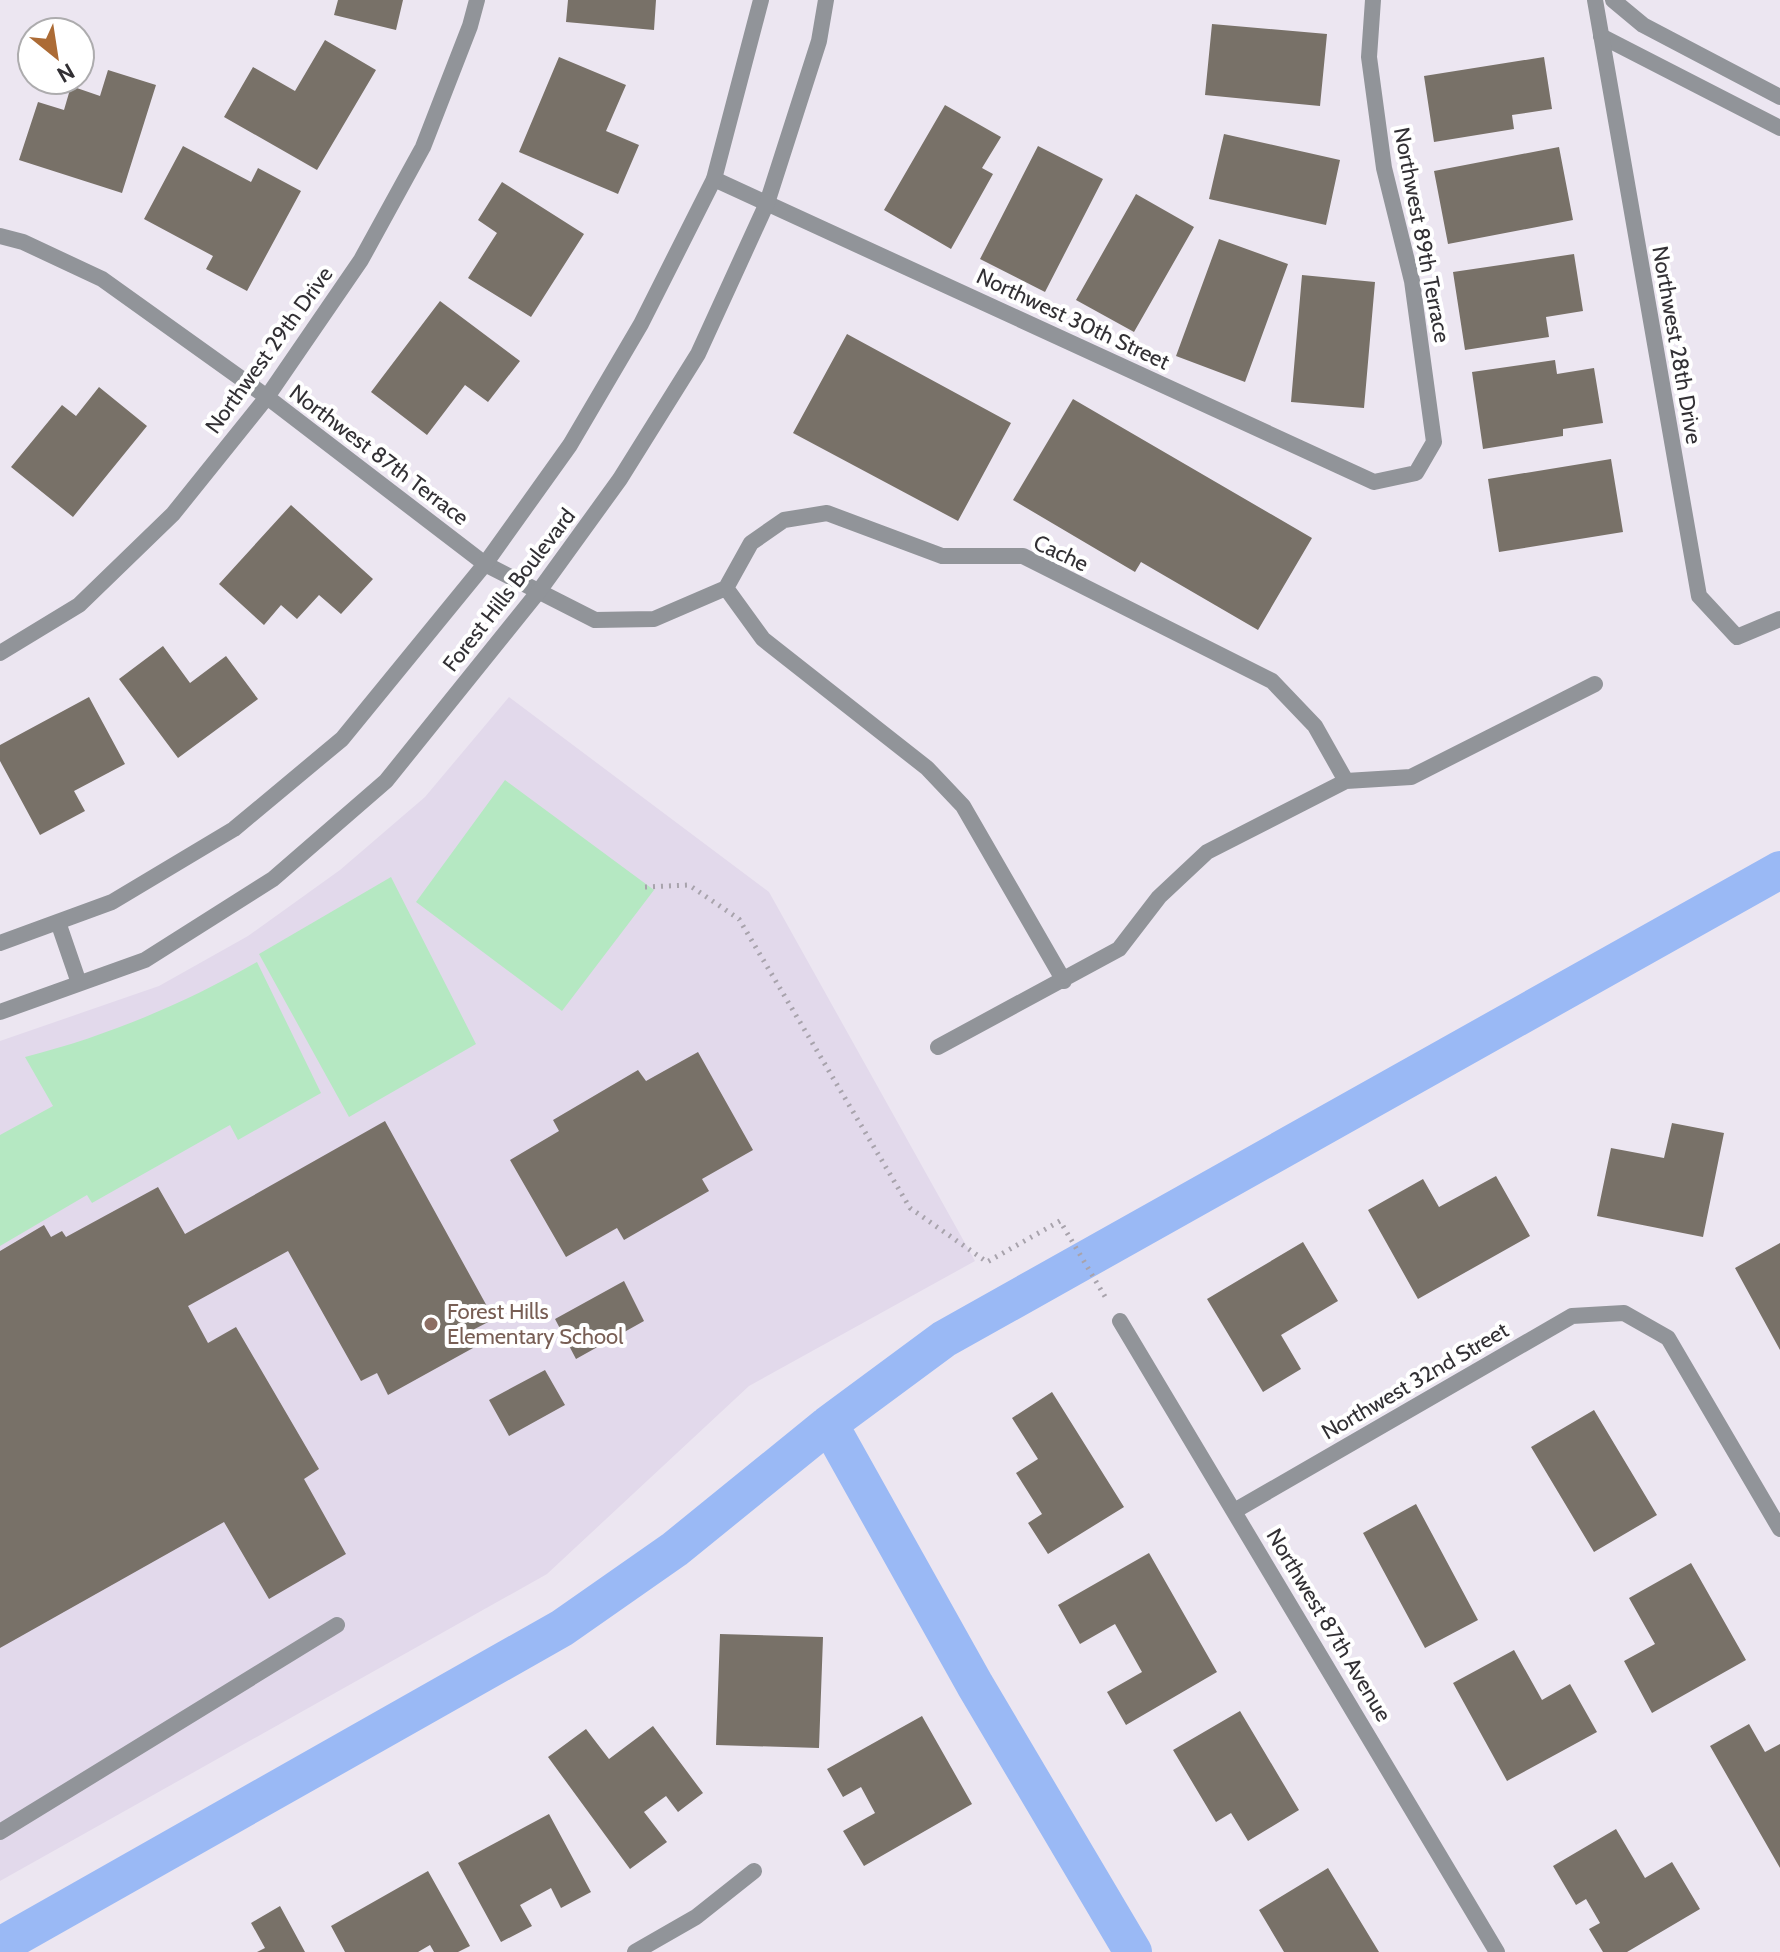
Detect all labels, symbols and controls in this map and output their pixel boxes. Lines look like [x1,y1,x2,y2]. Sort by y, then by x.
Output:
north arrow [16,16,96,96]
text: N [52,57,79,88]
street label: Northwest 89th Terrace [1388,125,1456,345]
street label: Northwest 28th Drive [1646,244,1708,446]
street label: Northwest 29th Drive [199,261,339,439]
street label: Northwest 30th Street [972,262,1174,376]
street label: Northwest 87th Terrace [284,379,474,531]
street label: Forest Hills Boulevard [437,503,581,677]
street label: Cache [1029,529,1093,577]
place label: Forest Hills Elementary School [447,1298,624,1350]
marker: Forest Hills Elementary School [422,1315,440,1333]
street label: Northwest 32nd Street [1317,1316,1514,1446]
street label: Northwest 87th Avenue [1261,1524,1397,1726]

